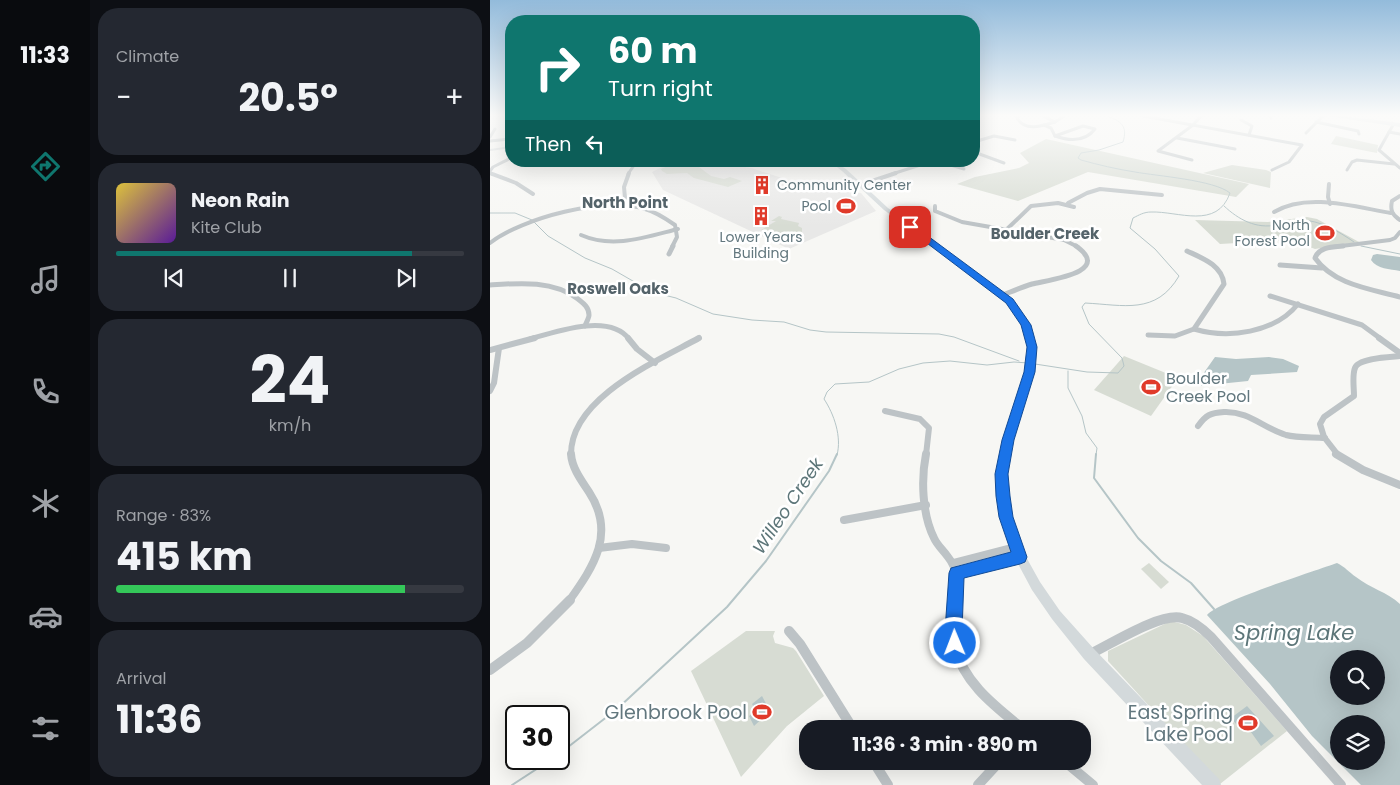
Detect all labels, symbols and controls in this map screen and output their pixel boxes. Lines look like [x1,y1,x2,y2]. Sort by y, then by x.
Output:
text: 60 m [608,26,698,75]
icon: right [525,35,590,100]
text: 11:33 [20,40,70,71]
text: Climate [116,45,179,68]
text: 20.5° [238,71,338,124]
text: Turn right [608,73,713,104]
text: − [116,78,131,117]
text: + [445,78,464,117]
icon: left [581,130,609,158]
text: Then [525,131,571,158]
icon: directions [28,149,63,184]
building icon: Community Center [751,174,773,196]
place label: Community Center [777,175,911,195]
text: Neon Rain [191,187,290,214]
district label: North Point [582,192,668,213]
sports icon: Pool [835,195,857,217]
place label: Pool [802,196,831,216]
building icon: Lower Years Building [750,205,772,227]
pin [889,206,931,248]
icon: arrive [896,213,924,241]
place label: North Forest Pool [1234,215,1310,251]
text: Kite Club [191,216,262,239]
sports icon: North Forest Pool [1314,222,1336,244]
district label: Boulder Creek [991,223,1100,244]
place label: Lower Years Building [720,227,802,263]
icon: music [28,262,63,297]
icon: previous [160,264,188,292]
icon: pause [276,264,304,292]
icon: next [392,264,420,292]
district label: Roswell Oaks [567,278,669,299]
text: 24 [249,335,331,426]
place label: Boulder Creek Pool [1166,367,1250,408]
icon: phone [28,374,63,409]
sports icon: Boulder Creek Pool [1140,376,1162,398]
text: km/h [269,414,311,437]
water label: Willeo Creek [746,452,829,559]
icon: climate [28,486,63,521]
text: Range · 83% [116,504,211,527]
text: 415 km [116,530,253,583]
icon: car [28,599,63,634]
position arrow [928,616,980,668]
water label: Spring Lake [1234,618,1354,647]
map controls [1330,650,1385,770]
button: search [1330,650,1385,705]
text: Arrival [116,667,166,690]
text: 11:36 [116,693,203,746]
place label: Glenbrook Pool [604,699,747,726]
place label: East Spring Lake Pool [1128,699,1233,748]
sports icon: Glenbrook Pool [751,701,773,723]
speed limit sign: 30 [505,705,570,770]
icon: filters [28,711,63,746]
sports icon: East Spring Lake Pool [1237,712,1259,734]
button: layers [1330,715,1385,770]
text: 11:36 · 3 min · 890 m [852,731,1038,758]

